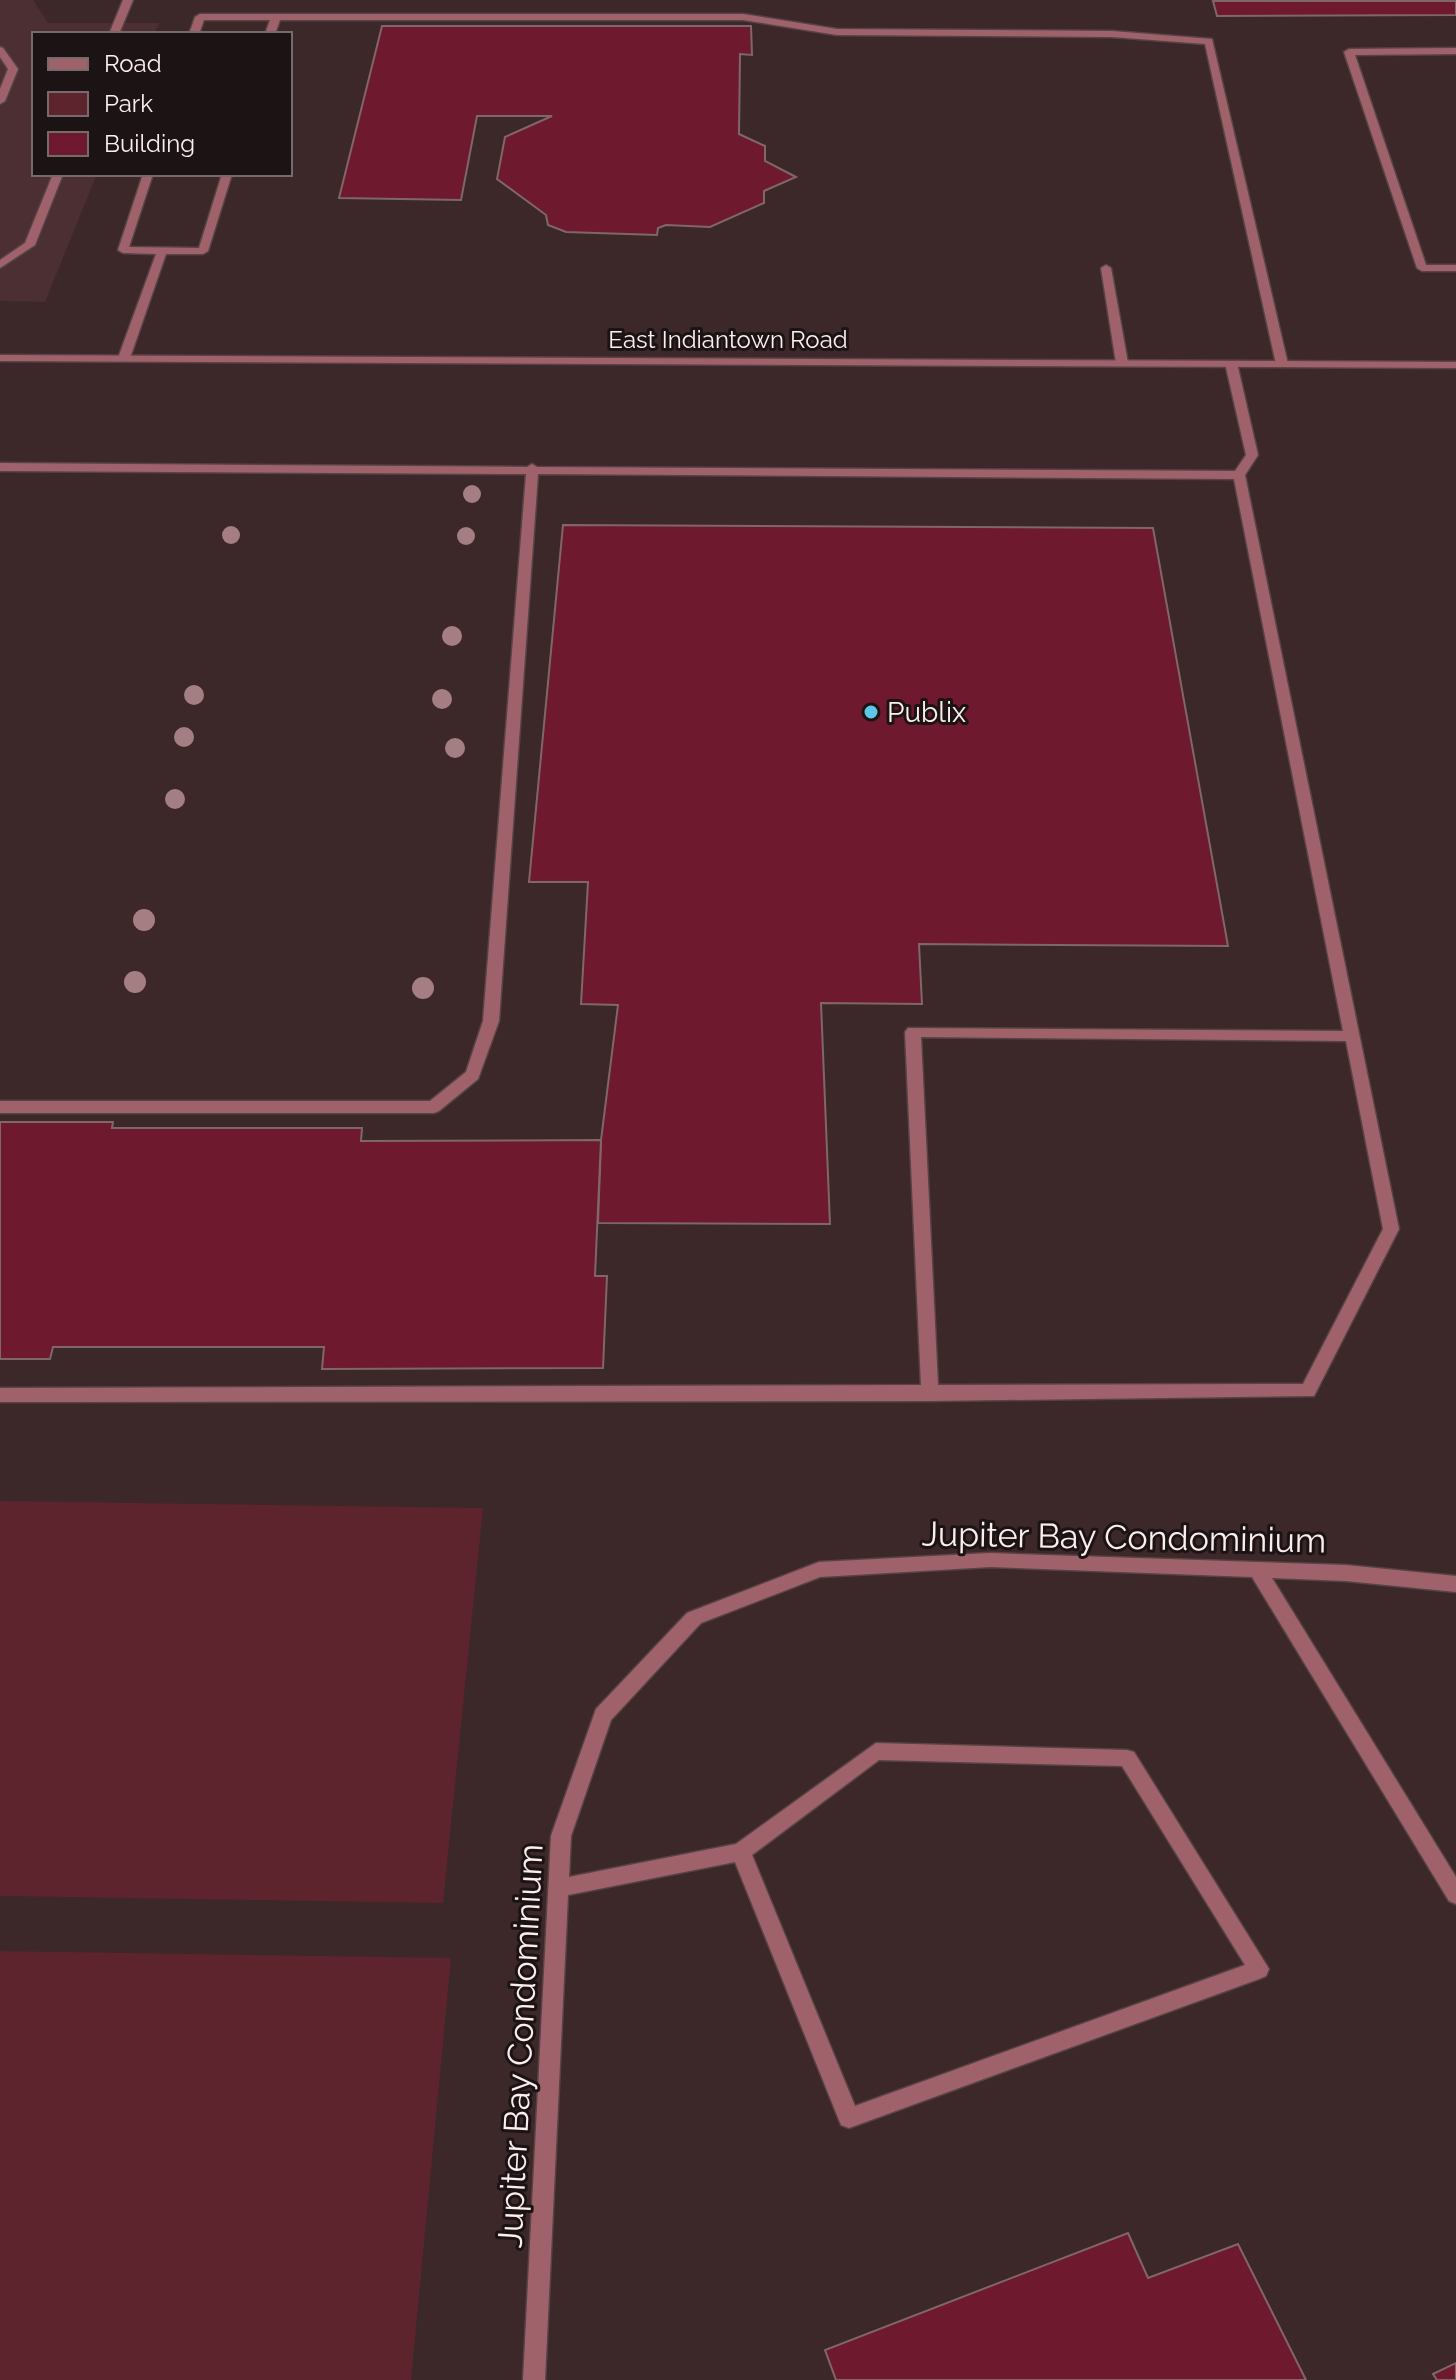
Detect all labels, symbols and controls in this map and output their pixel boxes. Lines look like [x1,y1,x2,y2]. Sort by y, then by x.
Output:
legend [32,32,292,176]
text: Road [104,49,162,78]
text: Park [104,89,153,118]
text: Building [104,129,195,158]
street label: East Indiantown Road [608,325,848,354]
place label: Publix [887,696,966,729]
marker: Publix [862,703,880,721]
street label: Jupiter Bay Condominium [921,1513,1327,1561]
street label: Jupiter Bay Condominium [489,1843,551,2249]

